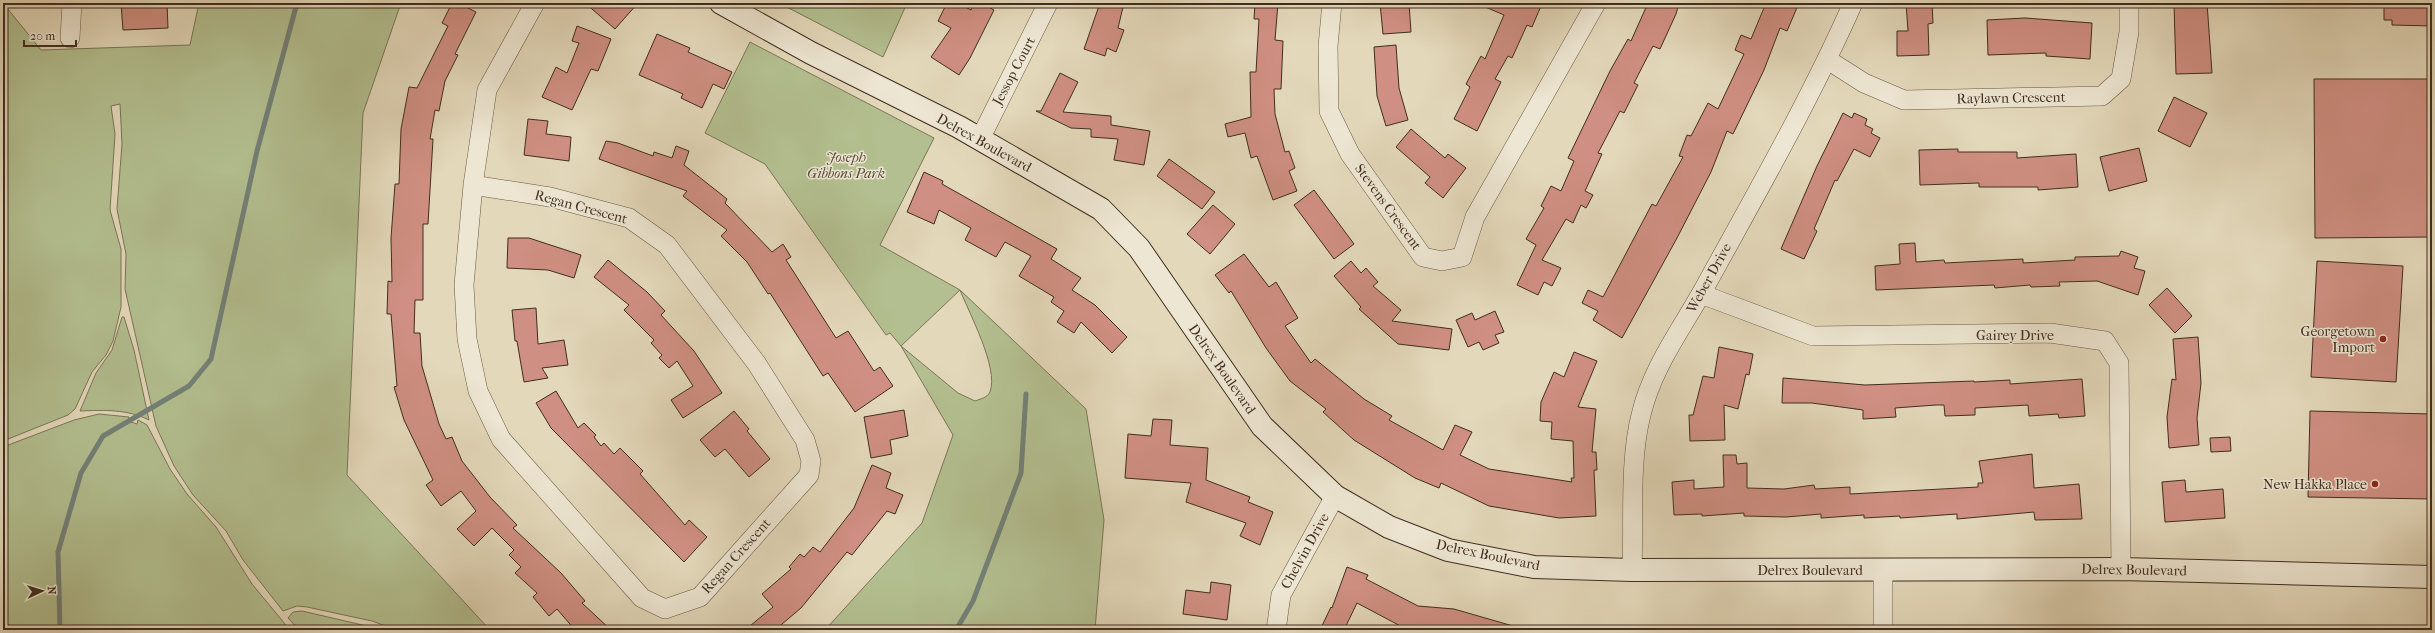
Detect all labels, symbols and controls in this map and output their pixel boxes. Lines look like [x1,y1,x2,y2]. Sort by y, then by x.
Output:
scale bar [24,22,76,48]
text: 20 m [30,29,55,43]
street label: Jessop Court [988,34,1039,109]
street label: Raylawn Crescent [1956,89,2066,107]
street label: Delrex Boulevard [934,110,1035,176]
park label: Joseph Gibbons Park [807,149,885,182]
street label: Stevens Crescent [1351,161,1425,253]
street label: Regan Crescent [533,186,629,228]
street label: Weber Drive [1682,240,1735,317]
street label: Delrex Boulevard [1185,321,1259,417]
place label: Georgetown Import [2300,323,2375,356]
street label: Gairey Drive [1976,327,2054,344]
marker: Georgetown Import [2378,334,2388,344]
place label: New Hakka Place [2263,476,2367,493]
marker: New Hakka Place [2370,479,2380,489]
street label: Chelvin Drive [1277,510,1333,592]
street label: Regan Crescent [698,515,774,597]
street label: Delrex Boulevard [1435,536,1542,574]
street label: Delrex Boulevard [2081,561,2187,579]
street label: Delrex Boulevard [1757,562,1863,579]
north arrow [22,571,62,611]
text: N [45,586,58,596]

